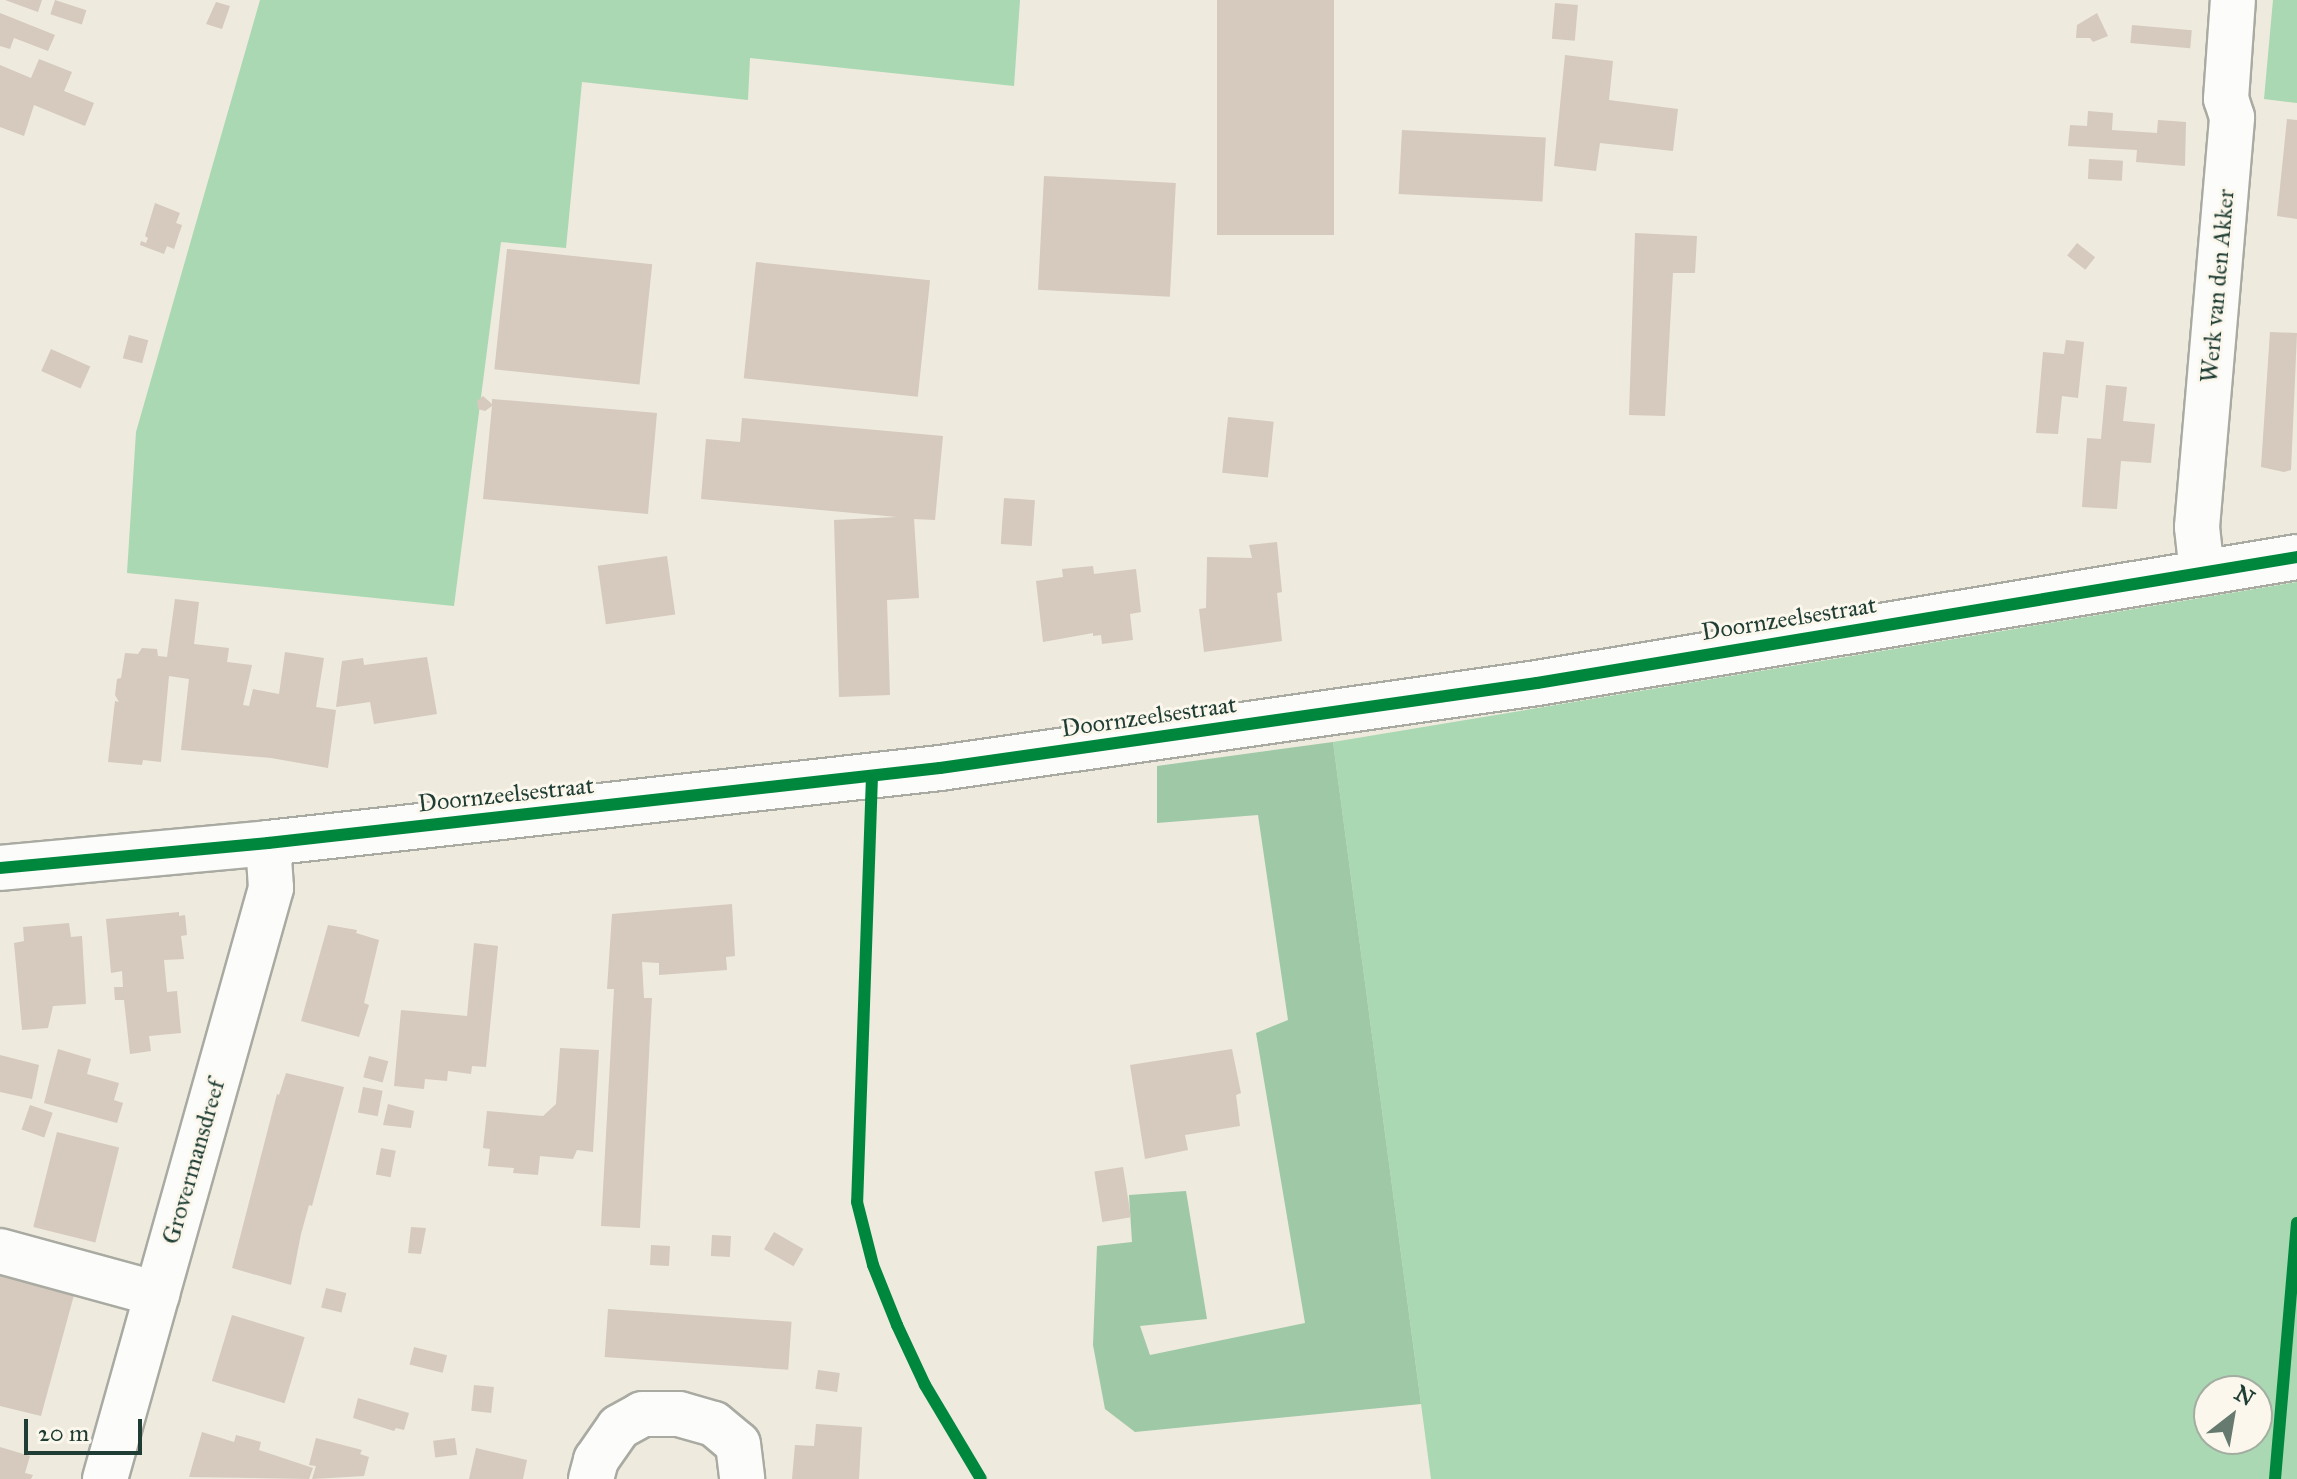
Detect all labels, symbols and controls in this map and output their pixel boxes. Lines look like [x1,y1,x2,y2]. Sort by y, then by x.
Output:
street label: Werk van den Akker [2195,188,2241,384]
street label: Doornzeelsestraat [1699,591,1879,647]
street label: Doornzeelsestraat [1059,690,1239,744]
street label: Doornzeelsestraat [417,771,595,819]
street label: Grovermansdreef [157,1076,231,1248]
north arrow [2193,1375,2273,1455]
text: N [2230,1379,2260,1412]
scale bar [28,1403,146,1453]
text: 20 m [38,1418,89,1448]

